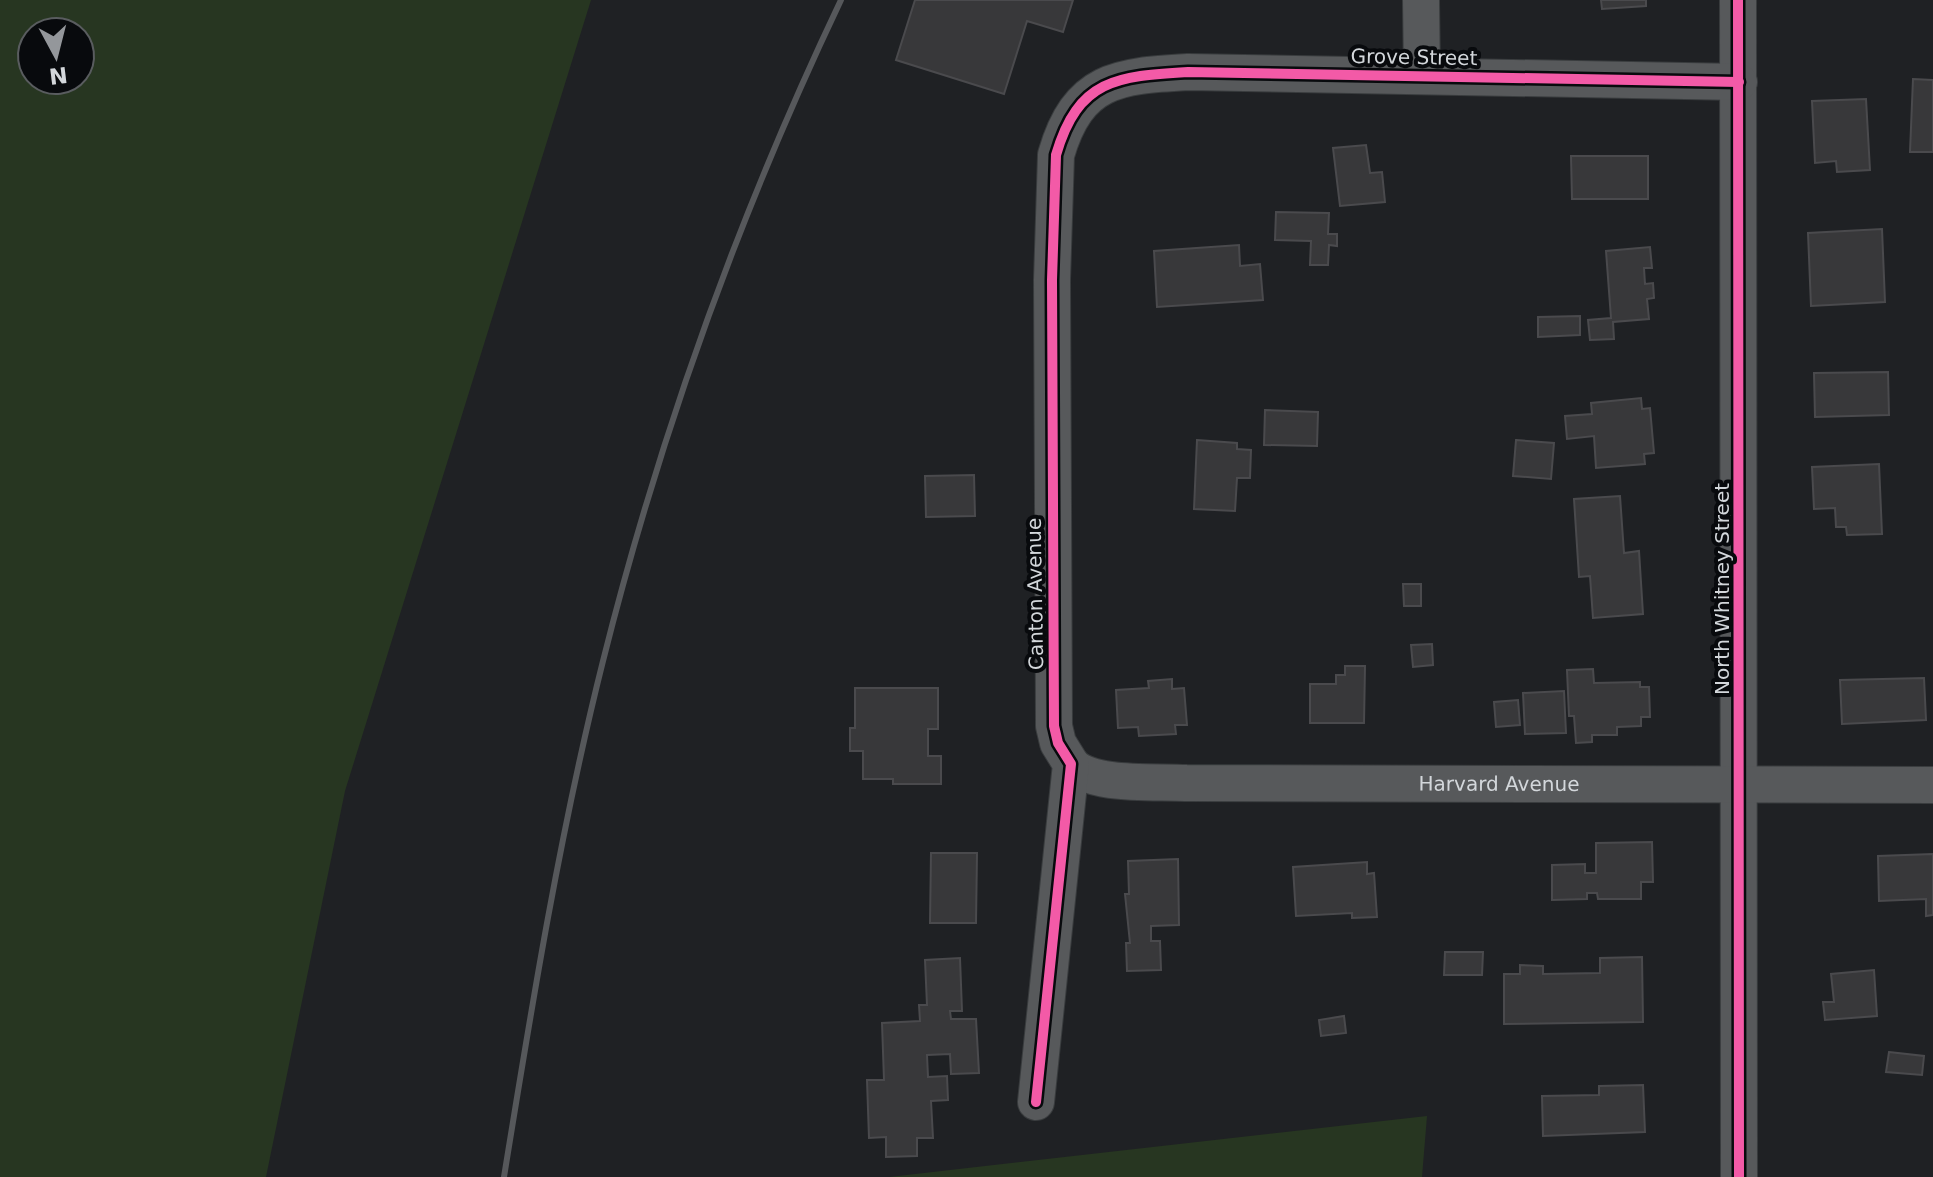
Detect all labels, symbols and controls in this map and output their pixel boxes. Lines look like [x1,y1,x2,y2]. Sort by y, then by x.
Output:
north arrow [16,16,96,96]
street label: Grove Street [1350,44,1478,70]
text: N [48,62,69,89]
street label: North Whitney Street [1710,483,1734,695]
street label: Canton Avenue [1022,518,1048,670]
street label: Harvard Avenue [1419,772,1580,796]

